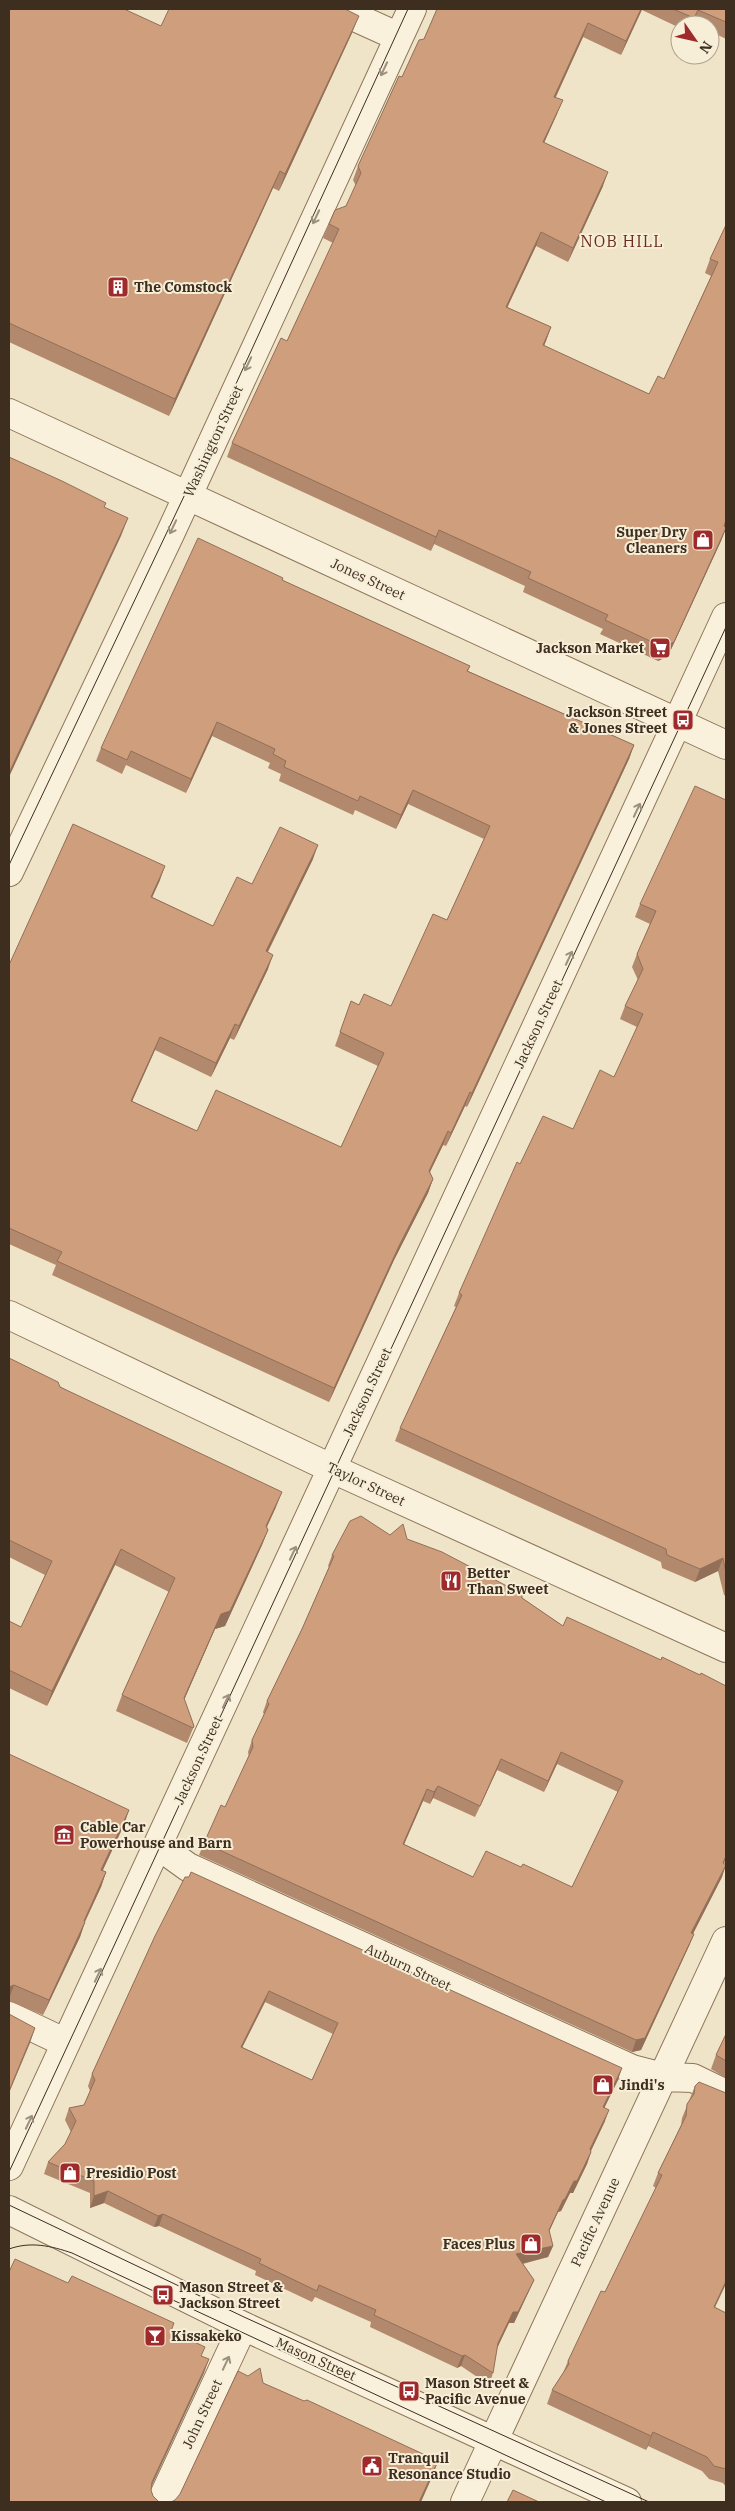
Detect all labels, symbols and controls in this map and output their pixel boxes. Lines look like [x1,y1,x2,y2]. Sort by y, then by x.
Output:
north arrow [670,15,720,65]
text: N [695,38,716,57]
one-way arrow [379,61,389,76]
one-way arrow [311,209,321,224]
district label: NOB HILL [580,231,664,251]
building icon: The Comstock [106,275,130,299]
place label: The Comstock [134,278,232,296]
one-way arrow [243,356,253,371]
street label: Washington Street [179,382,247,500]
one-way arrow [167,520,177,535]
place label: Super Dry Cleaners [616,523,687,557]
shop icon: Super Dry Cleaners [691,528,715,552]
street label: Jones Street [328,554,408,604]
supermarket icon: Jackson Market [648,636,672,660]
place label: Jackson Market [536,639,644,657]
place label: Jackson Street & Jones Street [566,703,667,737]
bus stop icon: Jackson Street & Jones Street [671,708,695,732]
one-way arrow [632,803,642,818]
one-way arrow [564,951,574,966]
street label: Jackson Street [510,977,566,1071]
street label: Jackson Street [339,1345,395,1439]
street label: Taylor Street [324,1458,408,1510]
one-way arrow [289,1546,299,1561]
place label: Better Than Sweet [467,1564,548,1598]
restaurant icon: Better Than Sweet [439,1569,463,1593]
one-way arrow [221,1694,231,1709]
street label: Jackson Street [170,1713,226,1807]
place label: Cable Car Powerhouse and Barn [80,1818,232,1852]
museum icon: Cable Car Powerhouse and Barn [52,1823,76,1847]
street label: Auburn Street [362,1939,454,1995]
one-way arrow [94,1968,103,1983]
shop icon: Jindi's [591,2073,615,2097]
place label: Jindi's [619,2076,665,2094]
one-way arrow [25,2115,35,2130]
shop icon: Presidio Post [58,2161,82,2185]
place label: Presidio Post [86,2164,177,2182]
street label: Pacific Avenue [566,2175,624,2269]
shop icon: Faces Plus [519,2232,543,2256]
place label: Faces Plus [443,2235,515,2253]
place label: Mason Street & Jackson Street [179,2278,284,2312]
bus stop icon: Mason Street & Jackson Street [151,2283,175,2307]
bar icon: Kissakeko [143,2324,167,2348]
place label: Kissakeko [171,2327,242,2345]
street label: Mason Street [273,2333,359,2385]
one-way arrow [222,2356,231,2371]
place label: Mason Street & Pacific Avenue [425,2374,530,2408]
street label: John Street [178,2376,226,2452]
bus stop icon: Mason Street & Pacific Avenue [397,2379,421,2403]
place label: Tranquil Resonance Studio [388,2449,511,2483]
public building icon: Tranquil Resonance Studio [360,2454,384,2478]

